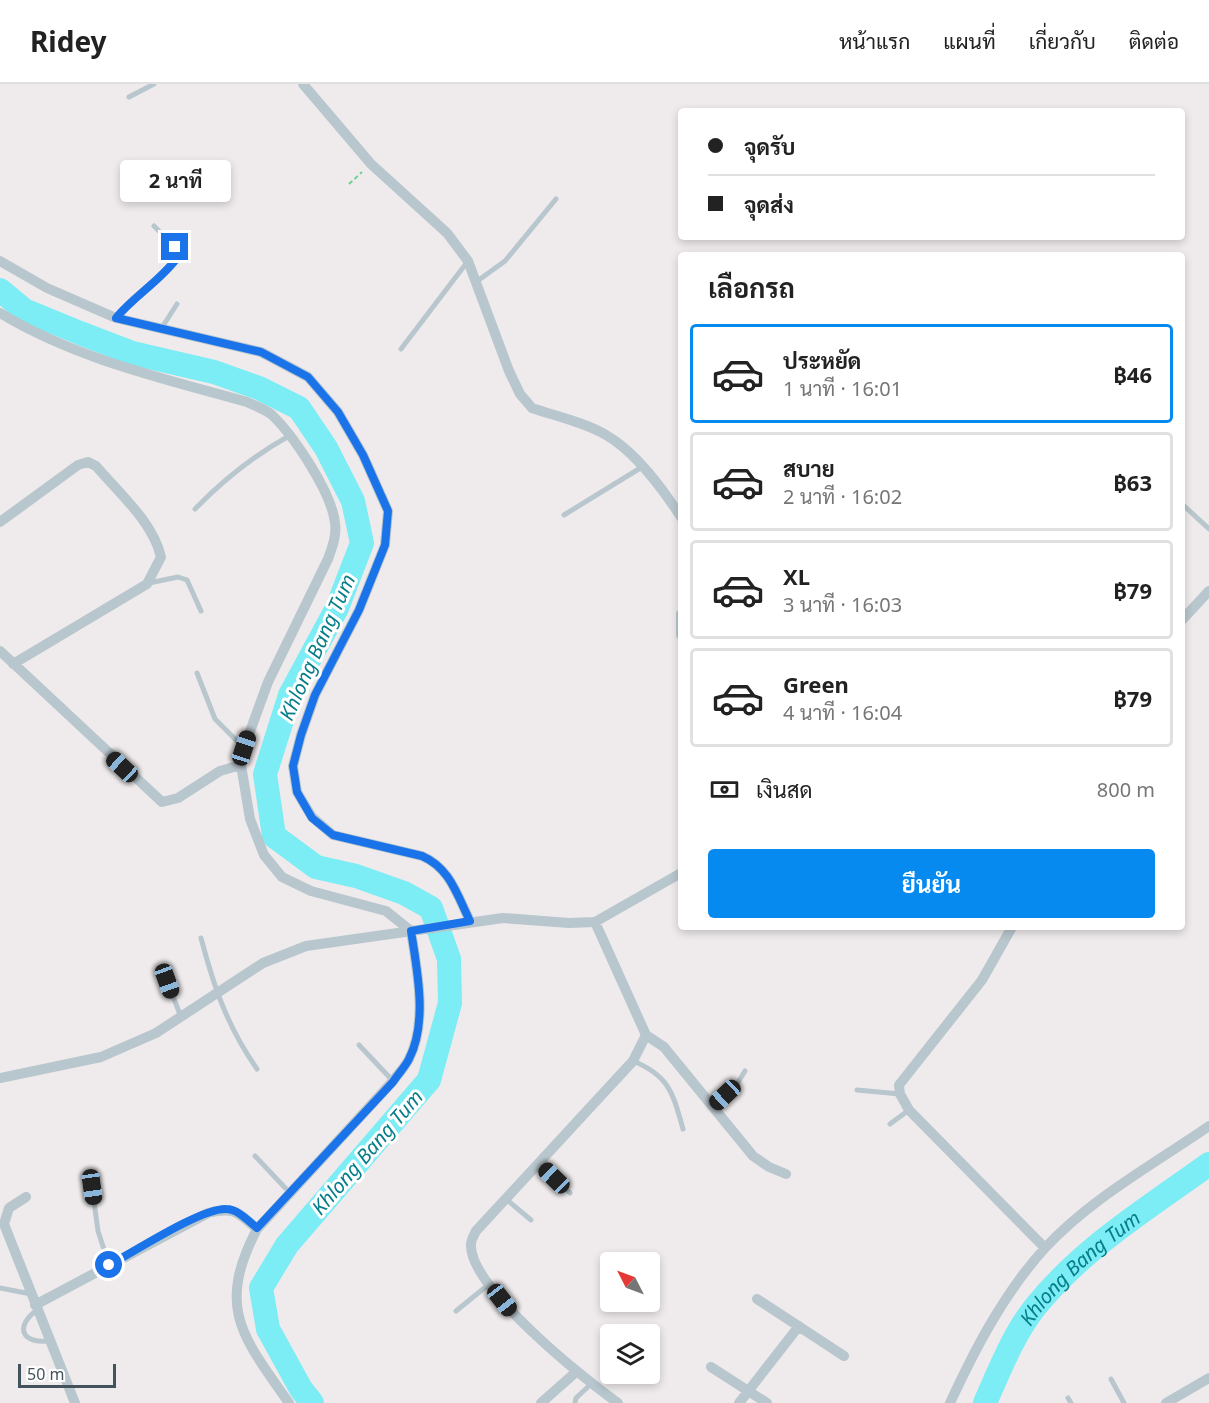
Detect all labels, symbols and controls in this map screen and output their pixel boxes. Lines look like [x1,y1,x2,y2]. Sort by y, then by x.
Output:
text: Ridey [30,22,107,60]
text: หน้าแรก [839,27,910,55]
text: แผนที่ [943,27,996,55]
text: เกี่ยวกับ [1029,27,1096,55]
text: ติดต่อ [1129,27,1179,55]
text: จุดรับ [744,131,795,161]
callout: 2 นาที [120,160,231,202]
text: 2 นาที [149,167,202,194]
text: จุดส่ง [744,189,794,219]
route end [161,233,188,260]
text: เลือกรถ [708,269,795,306]
text: ประหยัด [783,345,861,375]
icon: car [711,347,765,401]
text: ฿46 [1114,359,1152,389]
text: 1 นาที · 16:01 [783,375,902,402]
text: สบาย [783,453,835,483]
icon: car [711,455,765,509]
text: ฿63 [1114,467,1152,497]
text: 2 นาที · 16:02 [783,483,902,510]
text: XL [783,561,810,591]
icon: car [711,563,765,617]
water label: Khlong Bang Tum [273,570,361,724]
text: ฿79 [1114,575,1152,605]
text: 3 นาที · 16:03 [783,591,902,618]
text: Green [783,669,849,699]
icon: car [711,671,765,725]
text: ฿79 [1114,683,1152,713]
text: 4 นาที · 16:04 [783,699,902,726]
car [230,728,258,768]
car [103,748,141,786]
icon: cash [708,773,741,806]
text: เงินสด [756,774,813,804]
text: 800 m [1097,776,1155,803]
button: ยืนยัน [708,849,1155,918]
car [152,961,182,1001]
car [706,1076,744,1114]
water label: Khlong Bang Tum [305,1084,429,1220]
car [535,1159,573,1197]
car [81,1168,103,1206]
water label: Khlong Bang Tum [1013,1204,1145,1330]
route start [95,1251,122,1278]
north arrow [600,1252,660,1312]
map controls [600,1252,660,1384]
car [484,1280,520,1320]
button: layers [600,1324,660,1384]
scale bar [18,1361,116,1388]
text: 50 m [27,1363,64,1385]

